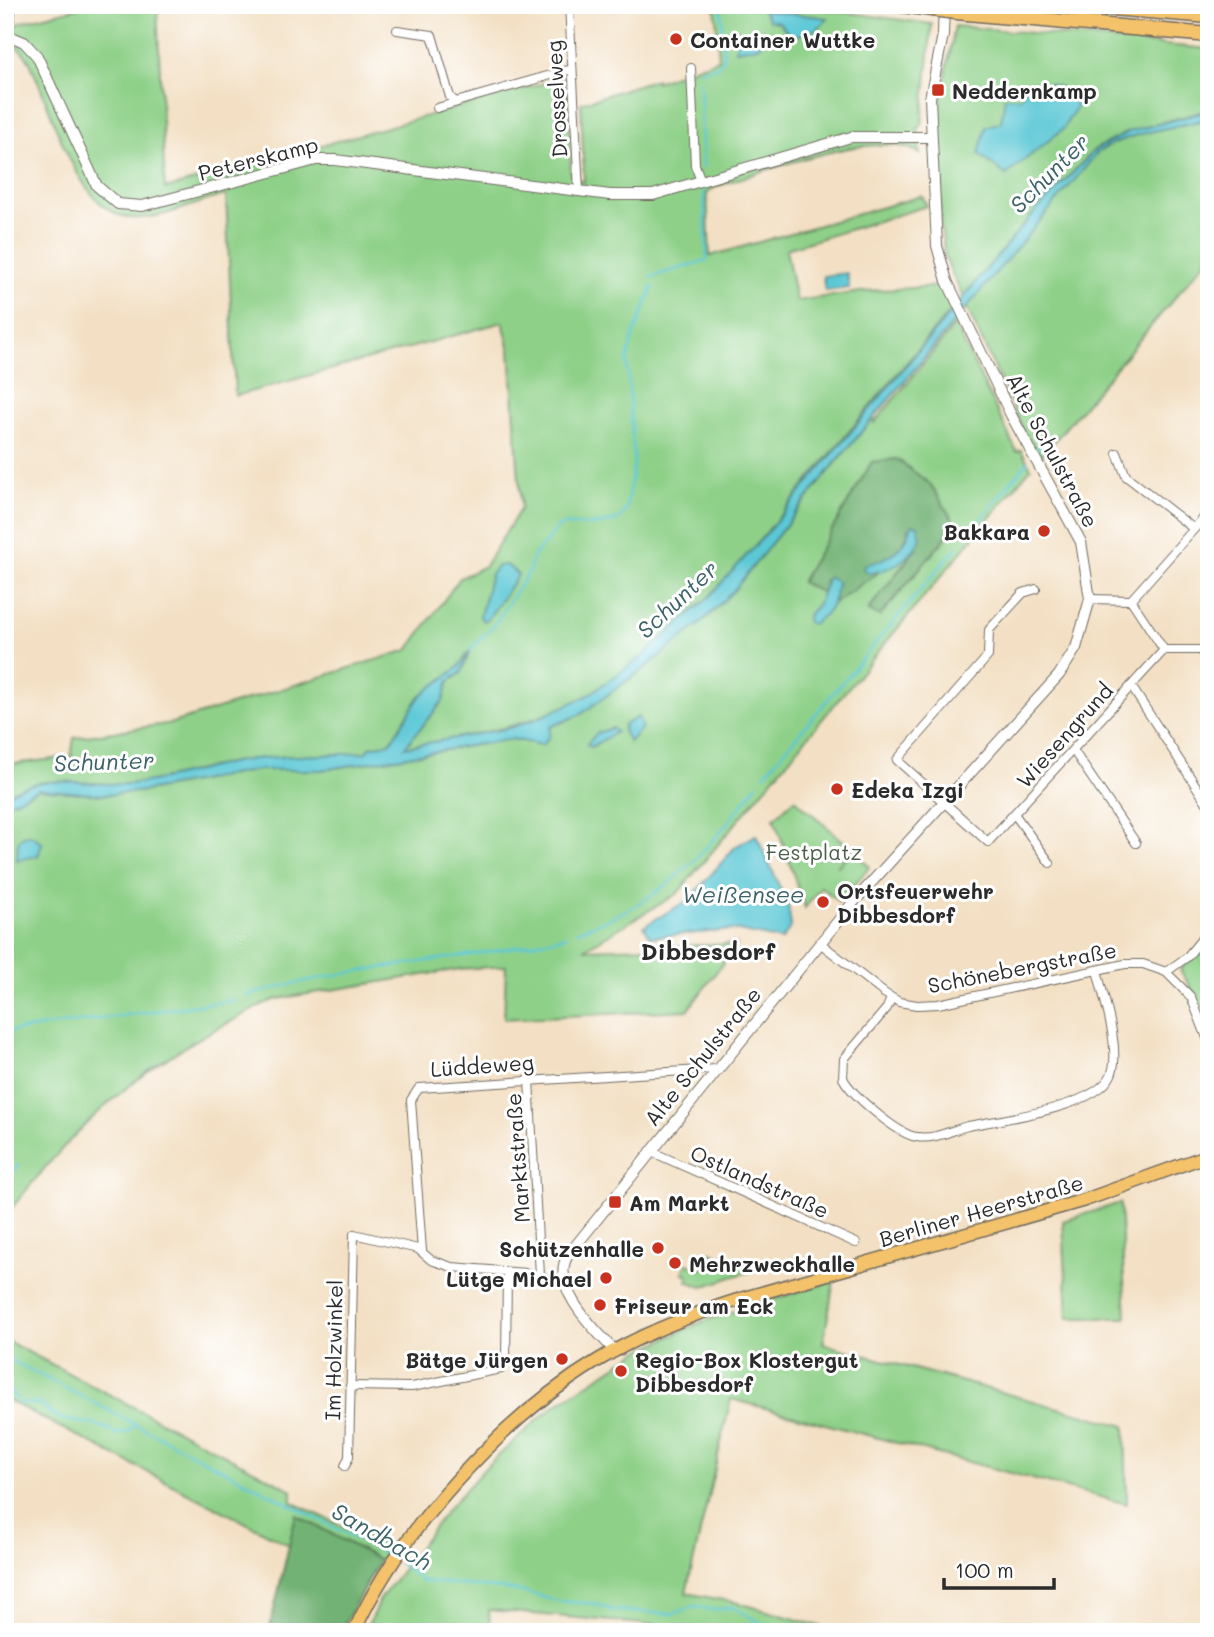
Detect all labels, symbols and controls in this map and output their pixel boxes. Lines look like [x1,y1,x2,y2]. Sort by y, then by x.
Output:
place label: Container Wuttke [690,26,875,53]
marker: Container Wuttke [668,31,684,47]
street label: Drosselweg [539,40,573,158]
place label: Neddernkamp [952,77,1097,104]
marker: Neddernkamp [930,82,946,98]
water label: Schunter [1003,127,1095,219]
street label: Peterskamp [195,130,321,186]
street label: Alte Schulstraße [1001,368,1105,532]
place label: Bakkara [944,518,1030,545]
marker: Bakkara [1036,523,1052,539]
water label: Schunter [630,554,724,644]
street label: Wiesengrund [1010,677,1118,793]
water label: Schunter [53,744,155,778]
place label: Edeka Izgi [851,776,964,803]
marker: Edeka Izgi [829,781,845,797]
park label: Festplatz [766,838,862,865]
place label: Ortsfeuerwehr Dibbesdorf [837,877,994,928]
water label: Weißensee [682,879,804,909]
marker: Ortsfeuerwehr Dibbesdorf [815,894,831,910]
district label: Dibbesdorf [641,935,776,966]
street label: Schönebergstraße [925,935,1119,999]
street label: Alte Schulstraße [638,981,766,1131]
street label: Lüddeweg [429,1048,535,1082]
street label: Marktstraße [499,1092,535,1224]
street label: Ostlandstraße [687,1138,833,1224]
street label: Berliner Heerstraße [876,1168,1086,1252]
place label: Am Markt [629,1189,729,1216]
marker: Am Markt [607,1194,623,1210]
place label: Schützenhalle [499,1235,644,1262]
marker: Schützenhalle [650,1240,666,1256]
place label: Mehrzweckhalle [689,1250,855,1277]
marker: Mehrzweckhalle [667,1255,683,1271]
place label: Lütge Michael [446,1265,592,1292]
marker: Lütge Michael [598,1270,614,1286]
street label: Im Holzwinkel [318,1279,348,1421]
place label: Friseur am Eck [614,1292,774,1319]
marker: Friseur am Eck [592,1297,608,1313]
place label: Bätge Jürgen [405,1346,548,1373]
place label: Regio-Box Klostergut Dibbesdorf [635,1346,858,1397]
marker: Bätge Jürgen [554,1351,570,1367]
marker: Regio-Box Klostergut Dibbesdorf [613,1363,629,1379]
water label: Sandbach [327,1495,437,1577]
scale bar [944,1546,1055,1590]
text: 100 m [955,1556,1014,1583]

